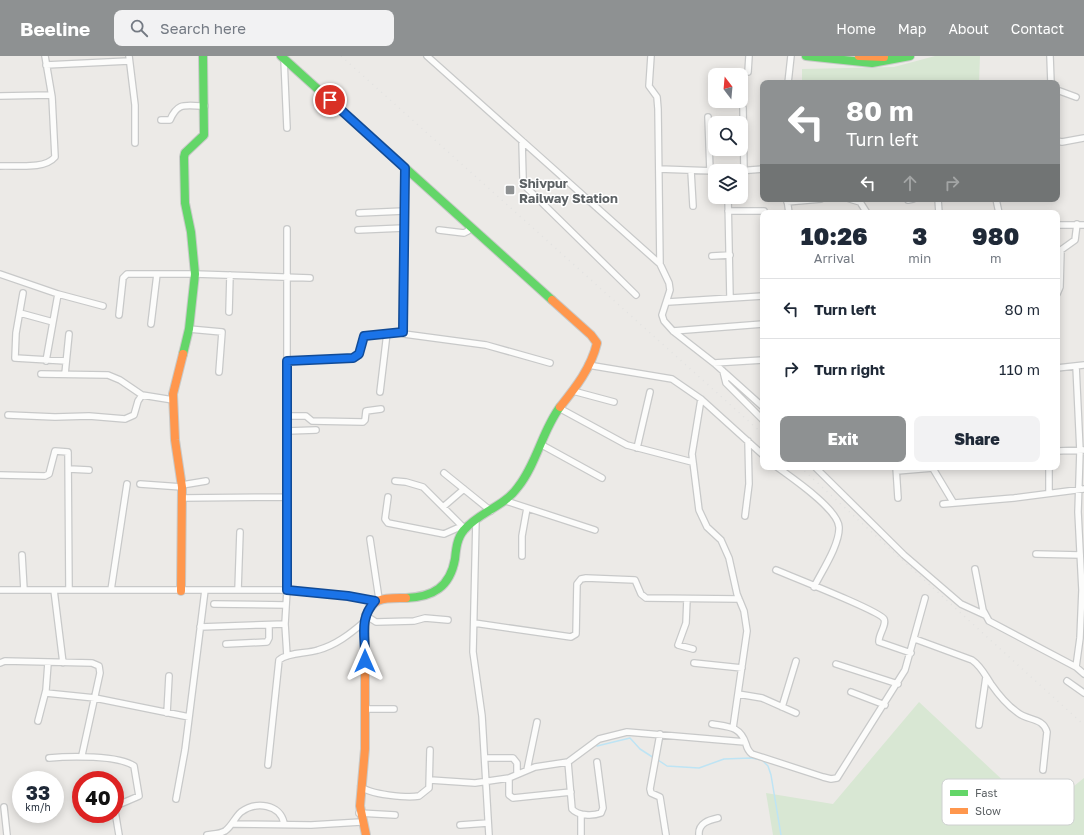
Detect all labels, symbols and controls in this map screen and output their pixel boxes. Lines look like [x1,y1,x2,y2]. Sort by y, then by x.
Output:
search box [114,10,394,46]
text: Beeline [20,17,90,40]
icon: search [128,17,150,39]
text: Search here [160,19,246,37]
text: Home [836,20,876,37]
text: Map [898,20,926,37]
text: About [948,20,989,37]
text: Contact [1011,20,1064,37]
north arrow [708,68,748,108]
map controls [708,68,748,204]
pin [313,83,347,117]
icon: arrive [319,89,341,111]
text: 80 m [846,94,914,127]
icon: left [780,96,832,148]
button: search [708,116,748,156]
text: Turn left [846,128,919,150]
button: layers [708,164,748,204]
icon: left [857,172,879,194]
icon: ahead [899,172,921,194]
icon: right [941,172,963,194]
place label: Shivpur Railway Station [519,175,618,206]
marker: Shivpur Railway Station [504,184,516,196]
text: 10:26 [801,221,868,250]
text: 3 [912,221,927,250]
text: 980 [972,221,1019,250]
text: Arrival [814,250,855,266]
text: min [908,250,931,266]
text: m [990,250,1001,266]
icon: left [780,298,802,320]
text: Turn left [814,300,876,318]
text: 80 m [1005,300,1040,318]
icon: right [780,358,802,380]
text: Turn right [814,360,885,378]
text: 110 m [999,360,1040,378]
button: Exit [780,416,906,462]
button: Share [914,416,1040,462]
position arrow [344,640,386,682]
speed limit sign: 40 [72,771,124,823]
legend [942,779,1074,825]
text: 33 [26,780,50,804]
text: Fast [975,786,998,799]
text: km/h [25,801,51,813]
text: Slow [975,804,1001,817]

